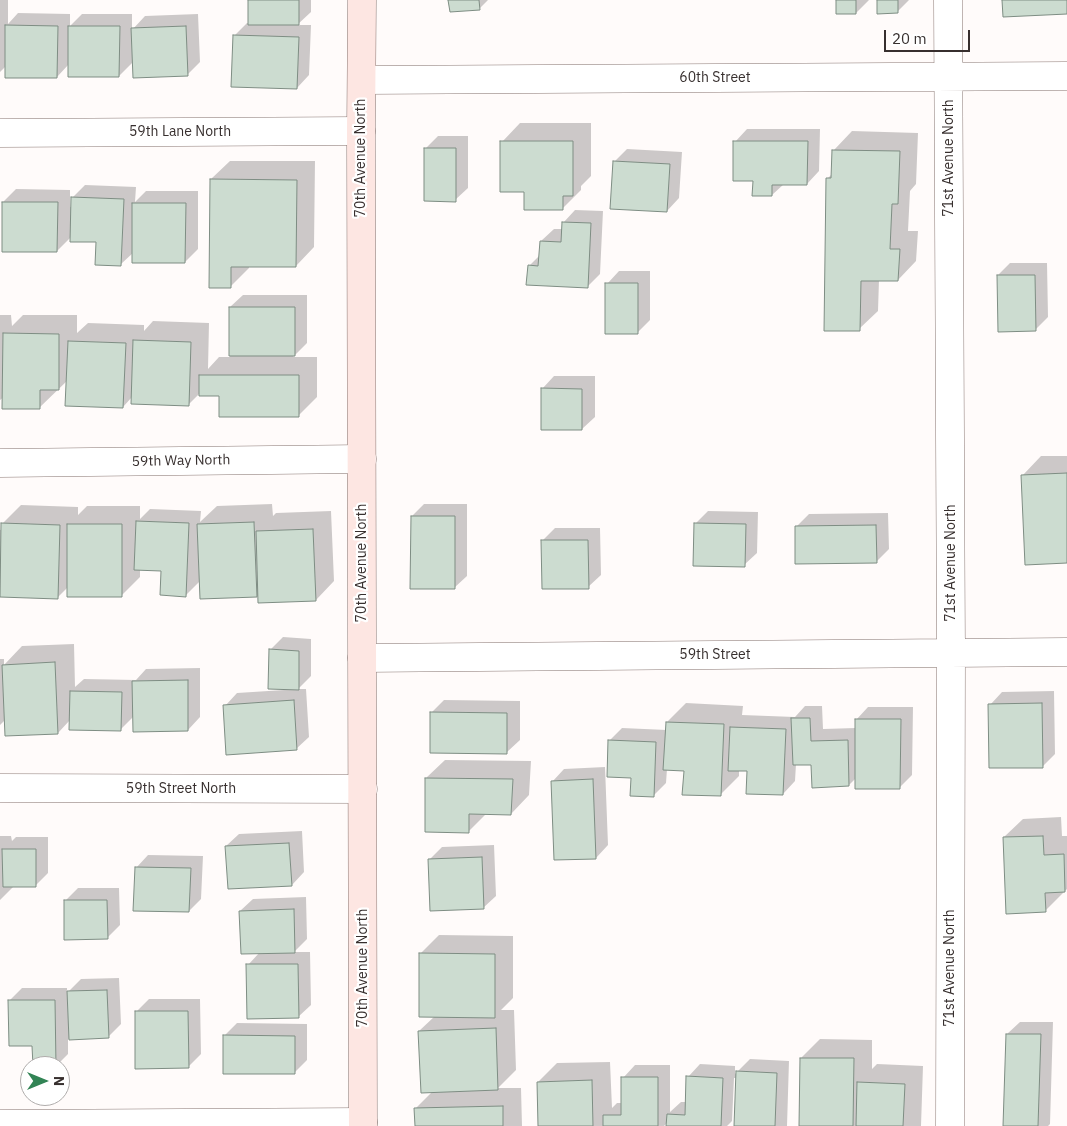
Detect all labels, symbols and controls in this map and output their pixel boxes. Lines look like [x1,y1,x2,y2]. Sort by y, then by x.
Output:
scale bar [887,20,973,52]
text: 20 m [892,29,927,48]
street label: 60th Street [679,70,751,86]
street label: 70th Avenue North [353,99,369,217]
street label: 71st Avenue North [941,99,957,217]
street label: 59th Lane North [129,124,231,140]
street label: 59th Way North [131,452,231,470]
street label: 70th Avenue North [354,504,370,622]
street label: 71st Avenue North [943,504,959,622]
street label: 59th Street [679,647,751,663]
street label: 59th Street North [126,781,236,797]
street label: 70th Avenue North [355,909,371,1027]
street label: 71st Avenue North [942,909,958,1027]
north arrow [20,1056,70,1106]
text: N [50,1076,68,1086]

